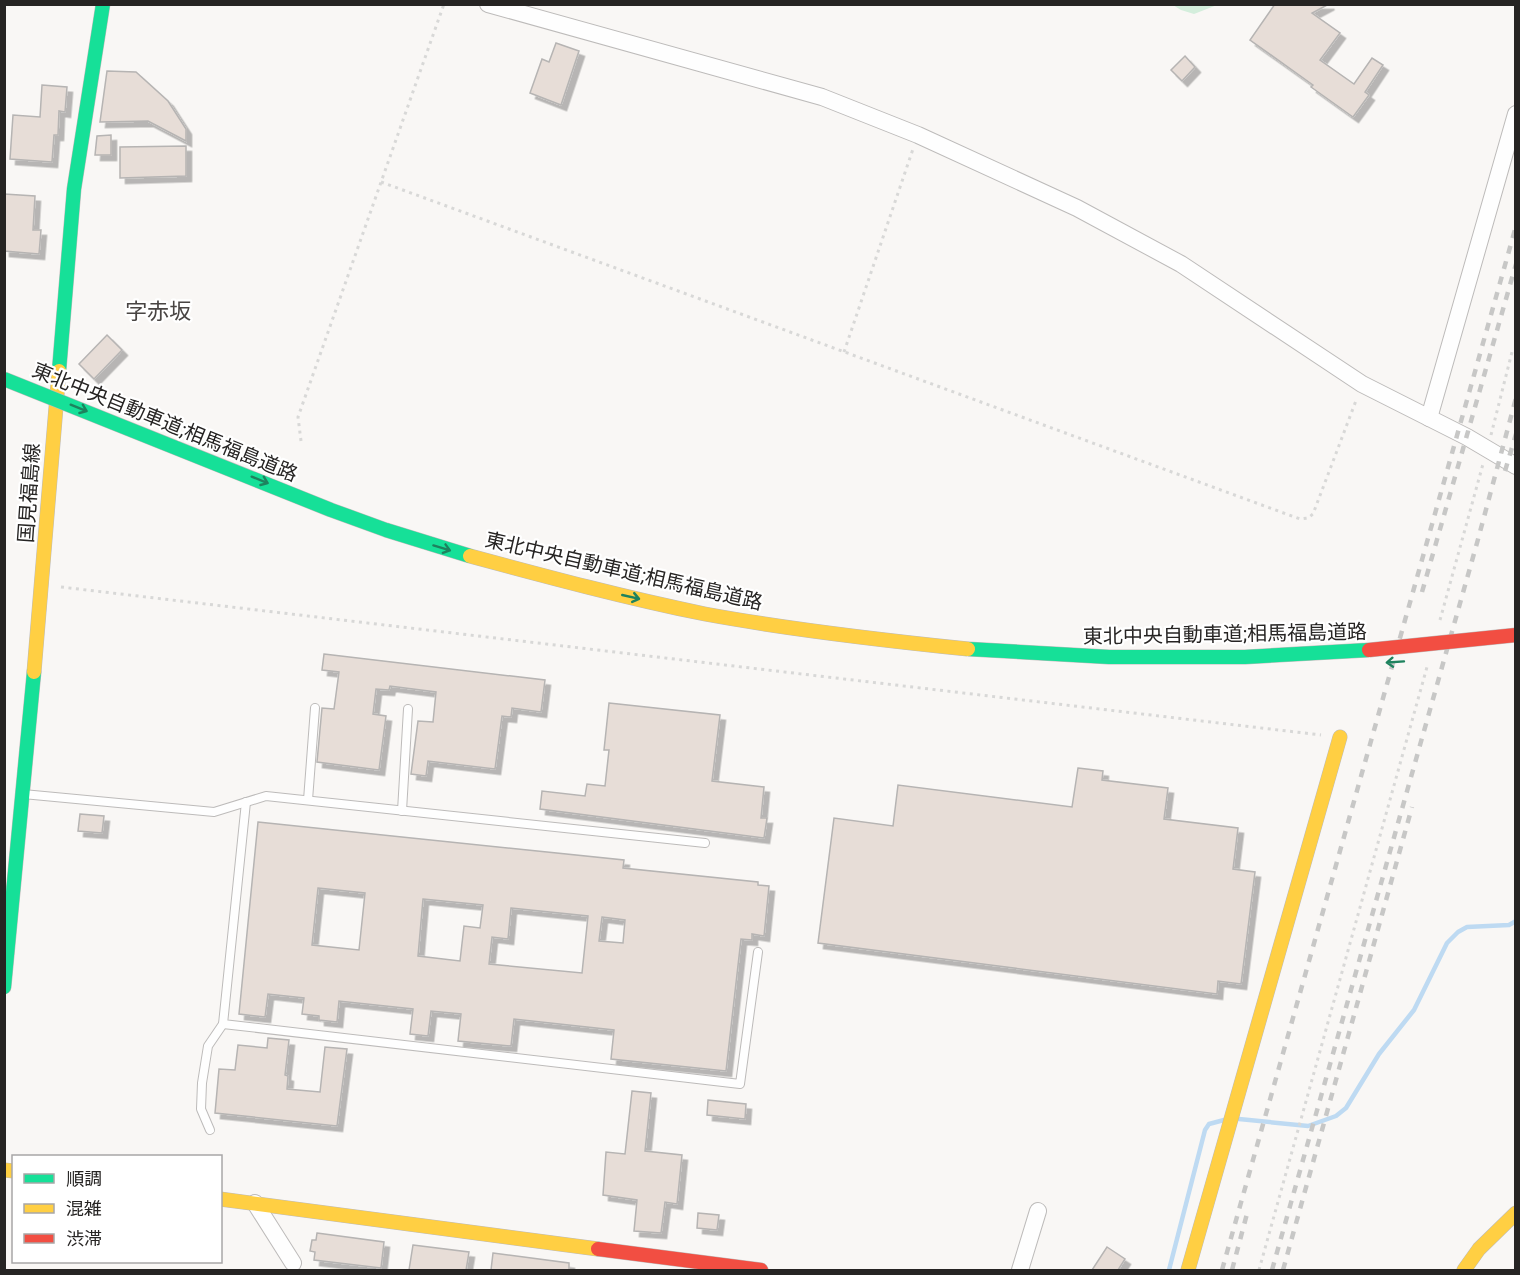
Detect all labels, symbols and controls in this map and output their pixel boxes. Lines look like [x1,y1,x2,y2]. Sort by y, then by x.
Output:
district label: 字赤坂 [125,299,191,324]
street label: 東北中央自動車道;相馬福島道路 [29,358,301,486]
one-way arrow [69,403,87,414]
street label: 国見福島線 [14,442,44,544]
one-way arrow [250,475,268,486]
street label: 東北中央自動車道;相馬福島道路 [483,527,765,615]
one-way arrow [433,543,452,554]
one-way arrow [621,592,640,603]
street label: 東北中央自動車道;相馬福島道路 [1083,620,1367,648]
one-way arrow [1385,657,1405,668]
legend [12,1155,222,1263]
text: 順調 [66,1168,102,1189]
text: 混雑 [66,1198,102,1219]
text: 渋滞 [66,1228,102,1249]

